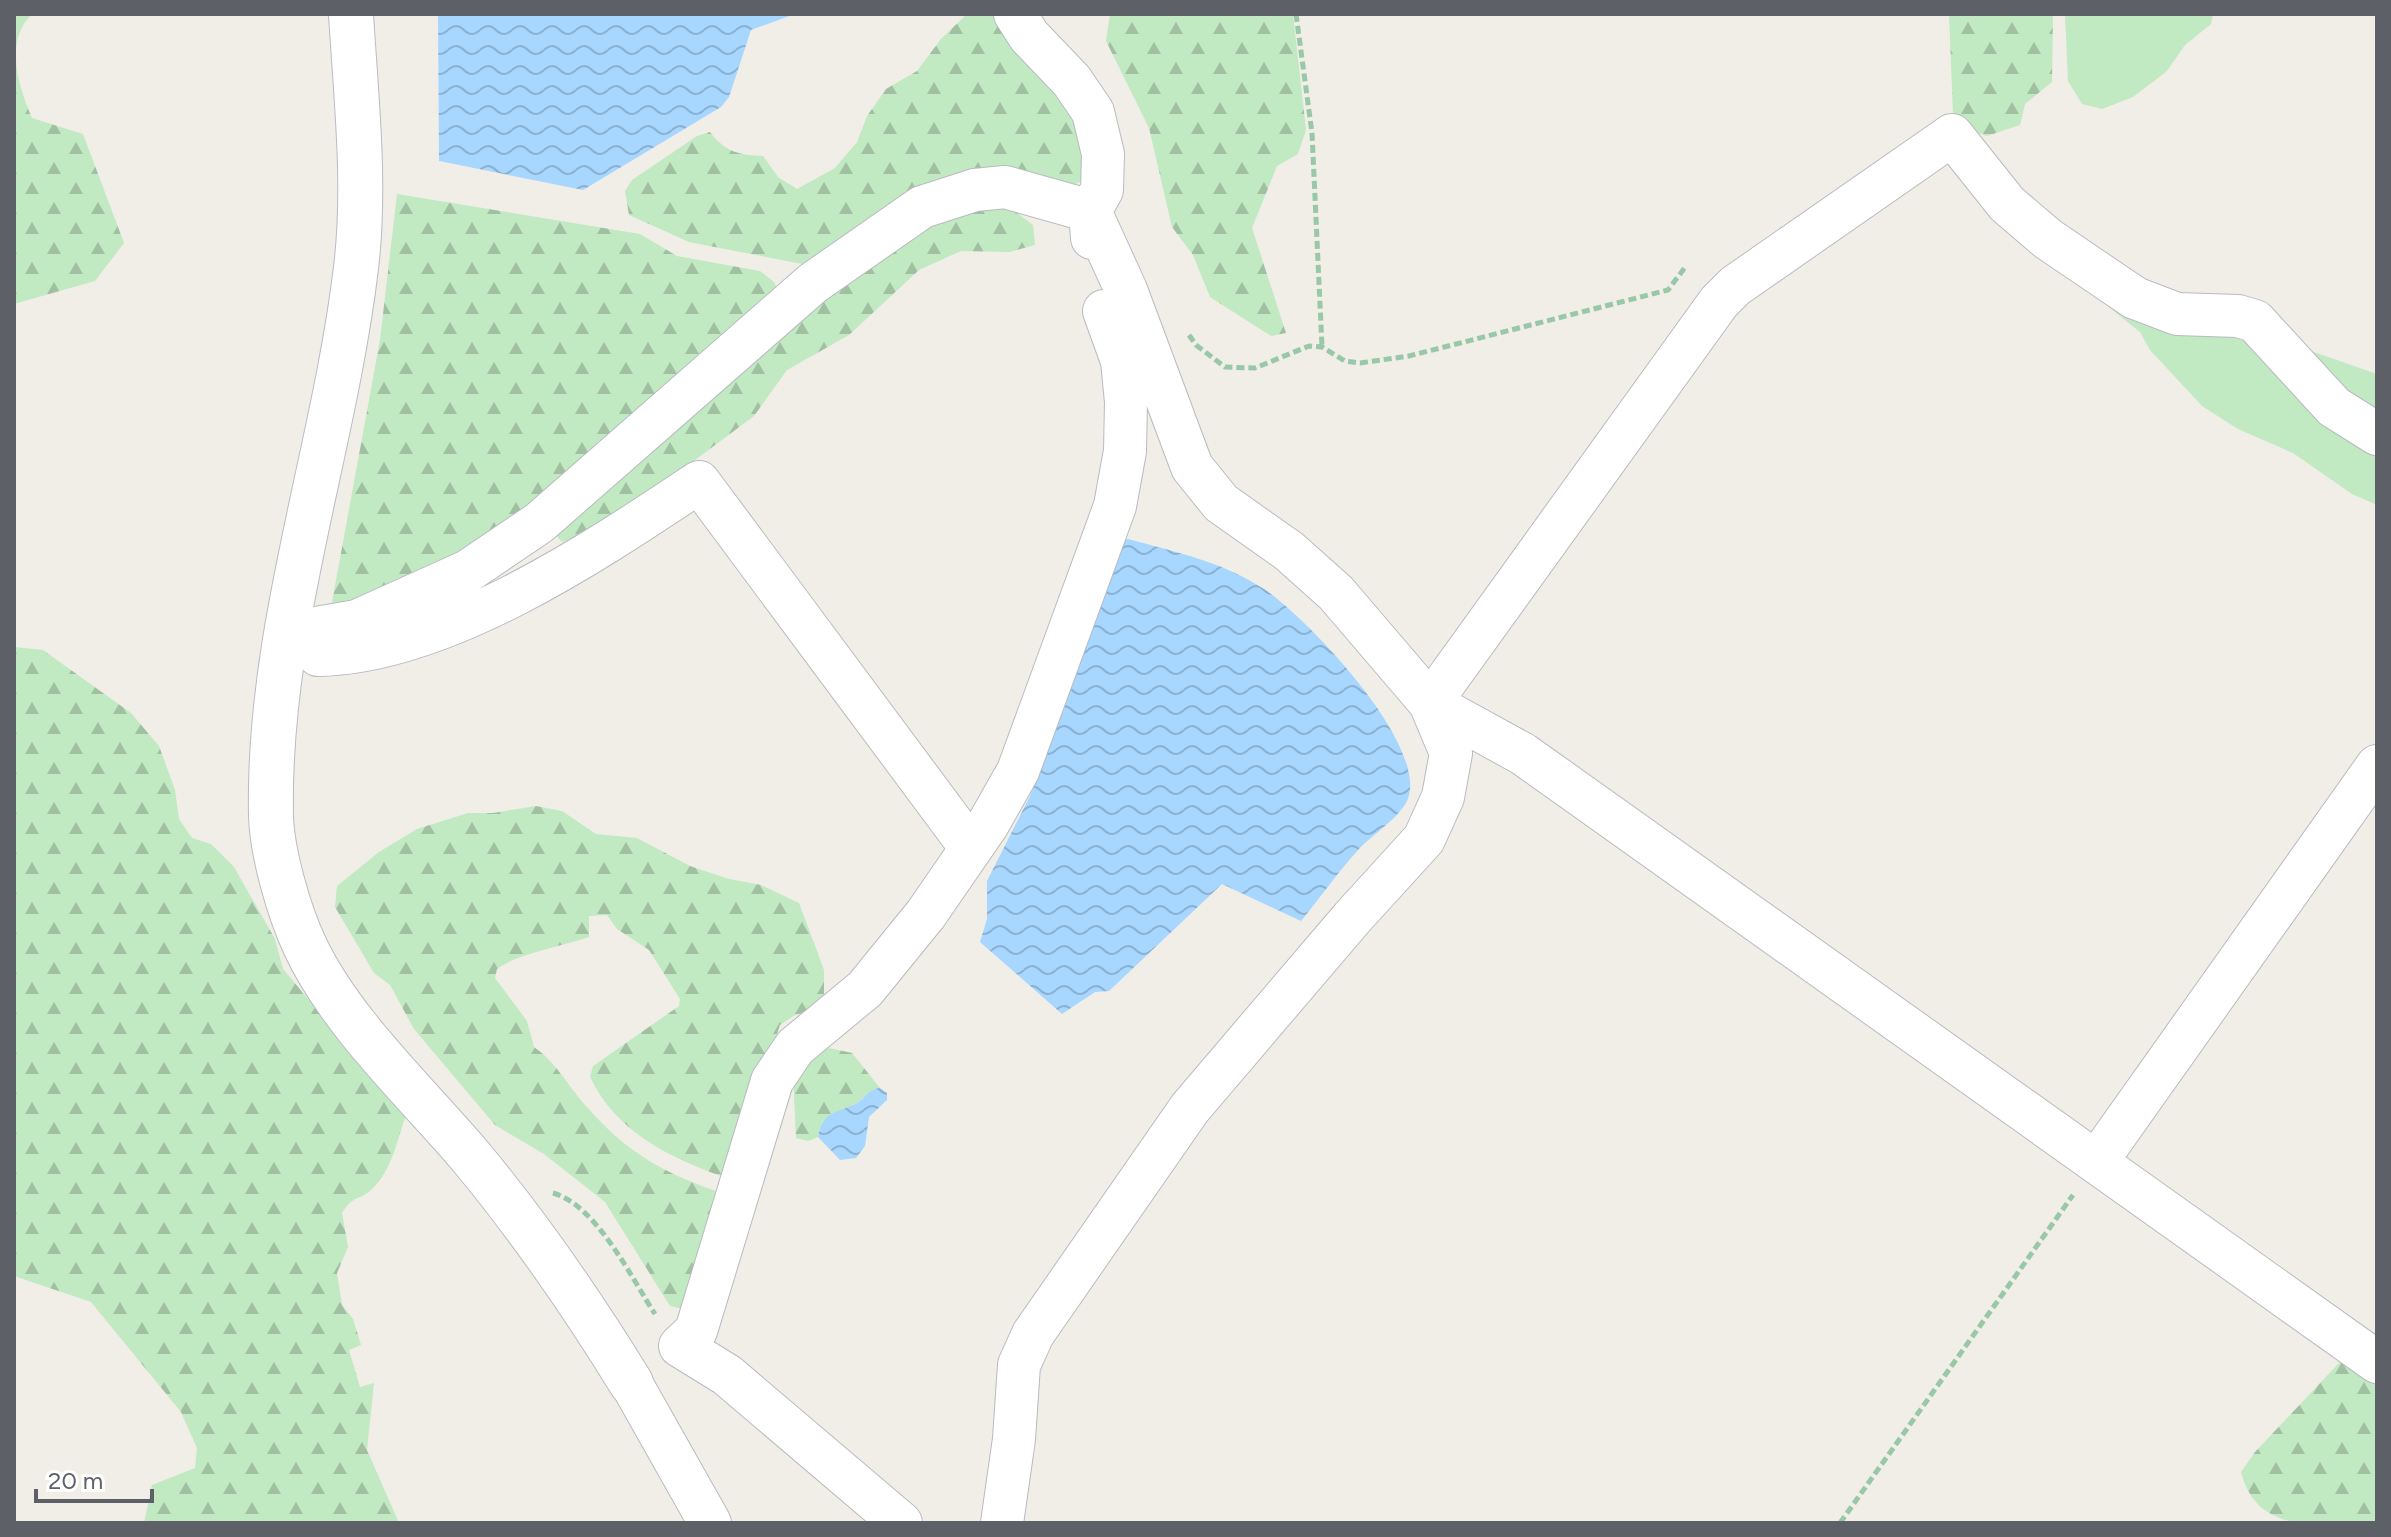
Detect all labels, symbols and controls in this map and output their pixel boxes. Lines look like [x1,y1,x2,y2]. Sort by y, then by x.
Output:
scale bar [36,1453,152,1503]
text: 20 m [48,1466,103,1495]

